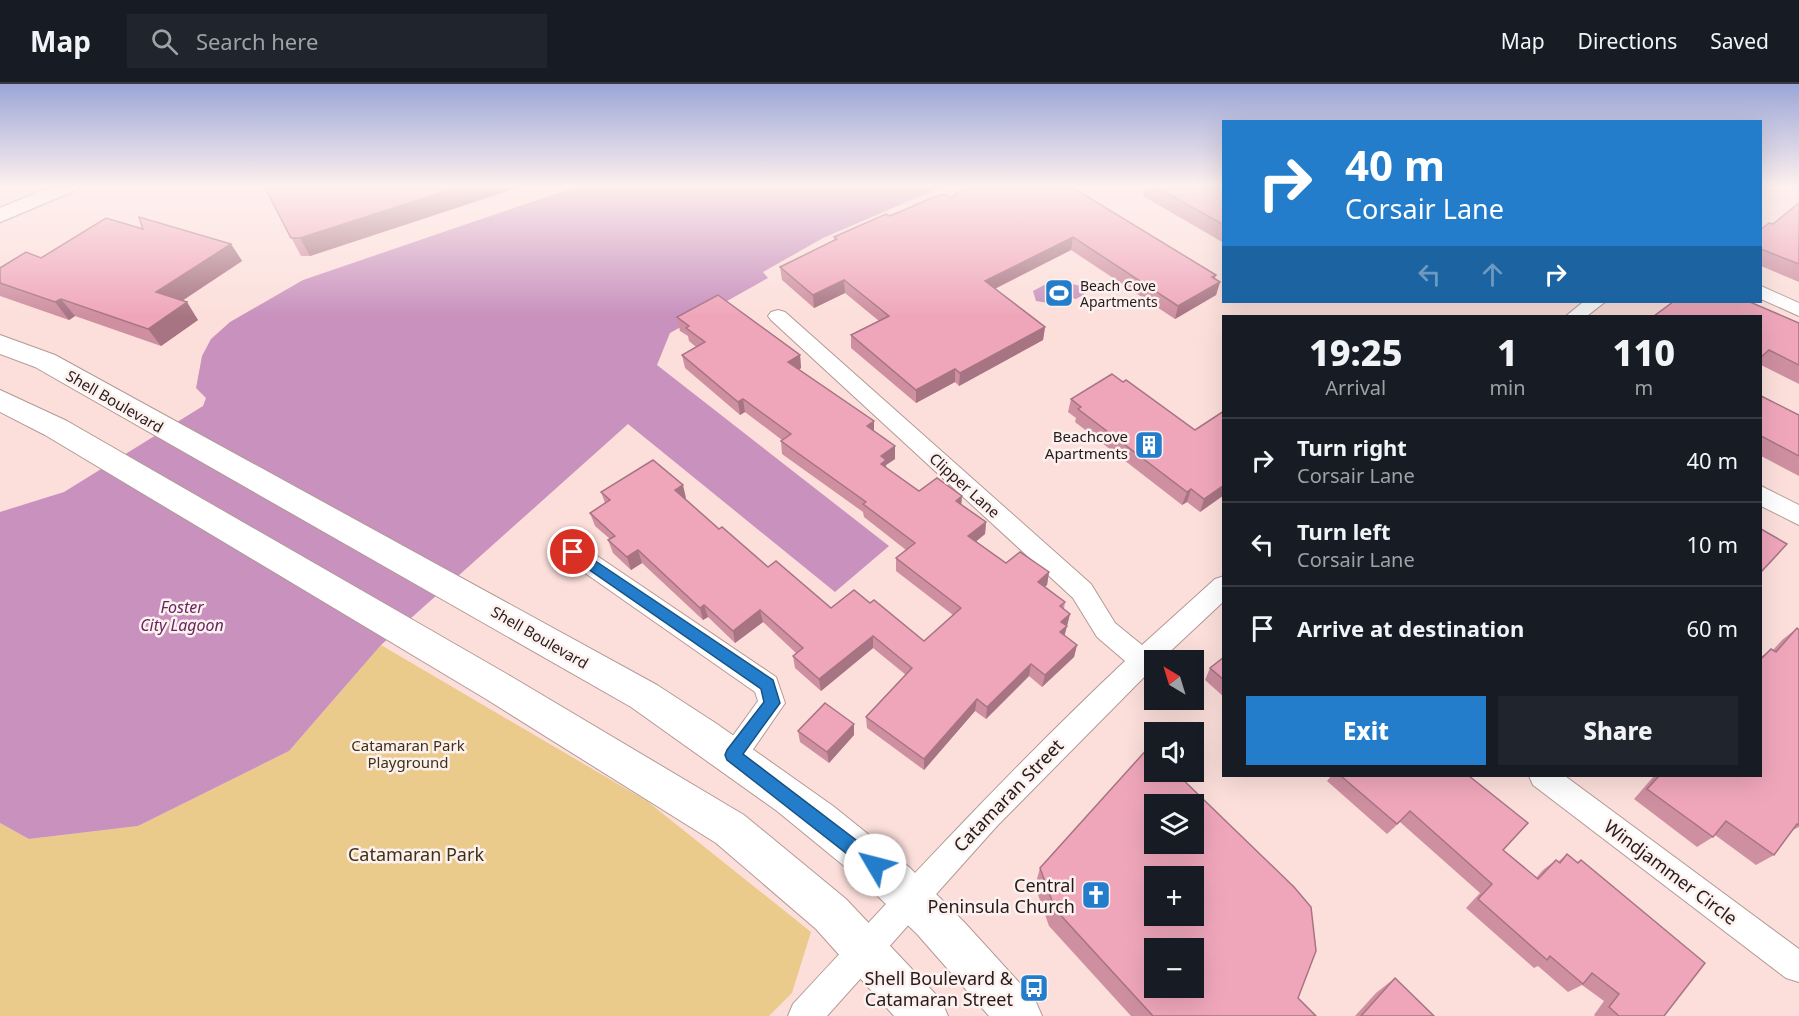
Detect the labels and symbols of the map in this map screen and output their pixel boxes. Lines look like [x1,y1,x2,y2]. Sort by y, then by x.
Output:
place label: Beach Cove Apartments [1080,276,1158,311]
sports icon: Beach Cove Apartments [1043,277,1075,309]
street label: Shell Boulevard [63,365,167,437]
place label: Beachcove Apartments [1045,426,1128,463]
building icon: Beachcove Apartments [1133,429,1165,461]
street label: Clipper Lane [926,448,1004,522]
pin [547,526,598,577]
water label: Foster City Lagoon [140,596,224,636]
street label: Shell Boulevard [488,601,592,673]
north arrow [1144,650,1204,710]
street label: Catamaran Street [948,733,1068,857]
park label: Catamaran Park Playground [351,735,465,772]
street label: Windjammer Circle [1600,814,1742,930]
position arrow [843,833,907,897]
park label: Catamaran Park [348,842,484,866]
place label: Central Peninsula Church [927,873,1075,918]
church icon: Central Peninsula Church [1080,879,1112,911]
place label: Shell Boulevard & Catamaran Street [864,966,1014,1011]
bus stop icon: Shell Boulevard & Catamaran Street [1018,972,1050,1004]

